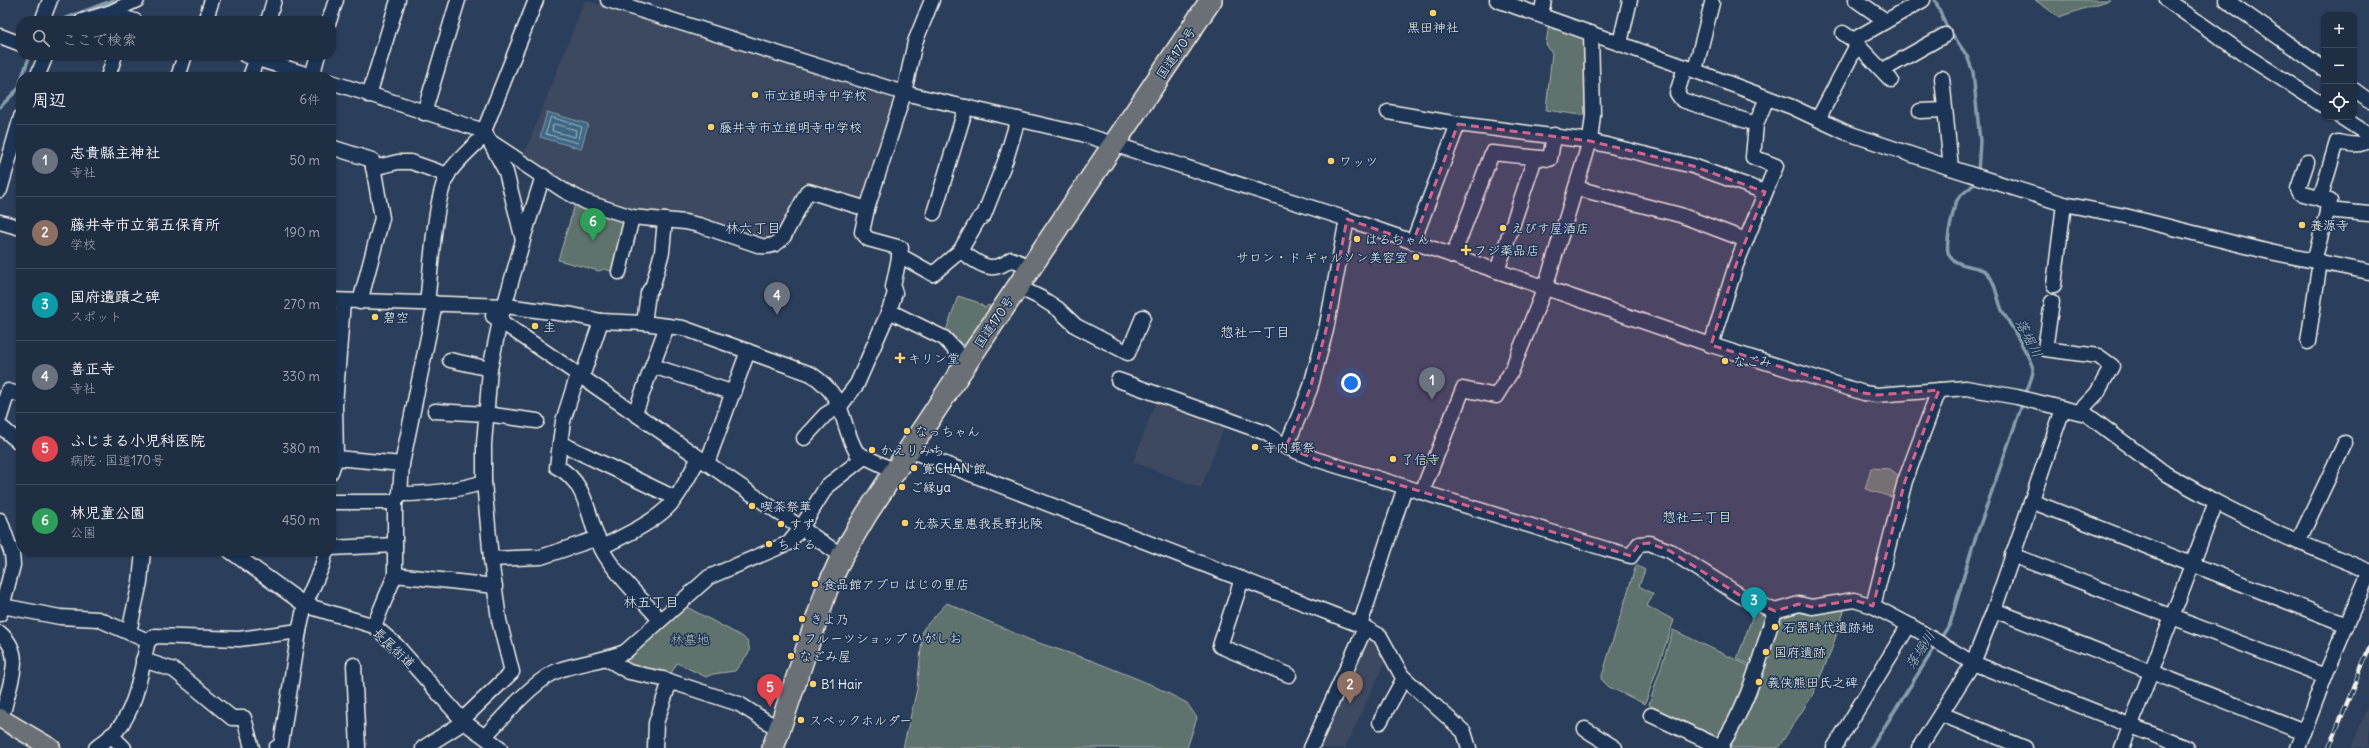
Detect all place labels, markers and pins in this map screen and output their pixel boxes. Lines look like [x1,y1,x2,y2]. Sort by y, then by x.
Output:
marker: 黒田神社 [1428,8,1438,18]
place label: 黒田神社 [1407,19,1459,36]
place label: 市立道明寺中学校 [763,87,867,104]
marker: 市立道明寺中学校 [750,90,760,100]
place label: 藤井寺市立道明寺中学校 [719,119,862,136]
marker: 藤井寺市立道明寺中学校 [706,122,716,132]
place label: ワッツ [1339,153,1378,170]
marker: ワッツ [1326,156,1336,166]
pin: 6 [580,208,606,241]
place label: 養源寺 [2310,217,2349,234]
place label: えびす屋酒店 [1511,220,1589,237]
marker: 養源寺 [2297,220,2307,230]
marker: えびす屋酒店 [1498,223,1508,233]
place label: はるちゃん [1365,231,1430,248]
marker: はるちゃん [1352,234,1362,244]
place label: フジ薬品店 [1474,242,1539,259]
marker: フジ薬品店 [1461,245,1471,255]
place label: サロン・ド ギャルソン美容室 [1236,249,1408,266]
marker: サロン・ド ギャルソン美容室 [1411,252,1421,262]
pin: 4 [764,282,790,315]
place label: 碧空 [383,309,409,326]
marker: 碧空 [370,312,380,322]
place label: 圭 [543,318,556,335]
marker: 圭 [530,321,540,331]
place label: キリン堂 [908,350,960,367]
marker: キリン堂 [895,353,905,363]
place label: なごみ [1733,353,1772,370]
marker: なごみ [1720,356,1730,366]
pin: 1 [1419,367,1445,400]
place label: なっちゃん [915,423,980,440]
marker: なっちゃん [902,426,912,436]
place label: 寺内葬祭 [1263,439,1315,456]
place label: かえりみち [880,442,944,459]
marker: 寺内葬祭 [1250,442,1260,452]
marker: かえりみち [867,445,877,455]
place label: 了信寺 [1401,451,1440,468]
marker: 了信寺 [1388,454,1398,464]
place label: 寛CHAN 館 [922,460,986,477]
marker: 寛CHAN 館 [909,463,919,473]
place label: ご縁ya [910,479,951,496]
marker: ご縁ya [897,482,907,492]
place label: 喫茶祭華 [760,498,812,515]
marker: 喫茶祭華 [747,501,757,511]
place label: 允恭天皇惠我長野北陵 [913,515,1043,532]
place label: すず [789,516,815,533]
marker: 允恭天皇惠我長野北陵 [900,518,910,528]
marker: すず [776,519,786,529]
place label: ちょる [777,536,816,553]
marker: ちょる [764,539,774,549]
place label: 食品館アプロ はじの里店 [823,576,969,593]
marker: 食品館アプロ はじの里店 [810,579,820,589]
pin: 3 [1741,587,1767,620]
place label: きよ乃 [810,611,849,628]
marker: きよ乃 [797,614,807,624]
place label: 石器時代遺跡地 [1783,619,1874,636]
marker: 石器時代遺跡地 [1770,622,1780,632]
place label: フルーツショップ ひがしお [804,630,962,647]
marker: フルーツショップ ひがしお [791,633,801,643]
place label: 国府遺跡 [1774,644,1826,661]
marker: 国府遺跡 [1761,647,1771,657]
place label: なごみ屋 [799,648,851,665]
marker: なごみ屋 [786,651,796,661]
pin: 2 [1337,671,1363,704]
pin: 5 [757,674,783,707]
place label: 義侠熊田氏之碑 [1767,674,1858,691]
place label: B1 Hair [821,676,863,693]
marker: 義侠熊田氏之碑 [1754,677,1764,687]
marker: B1 Hair [808,679,818,689]
place label: スペックホルダー [809,712,912,729]
marker: スペックホルダー [796,715,806,725]

